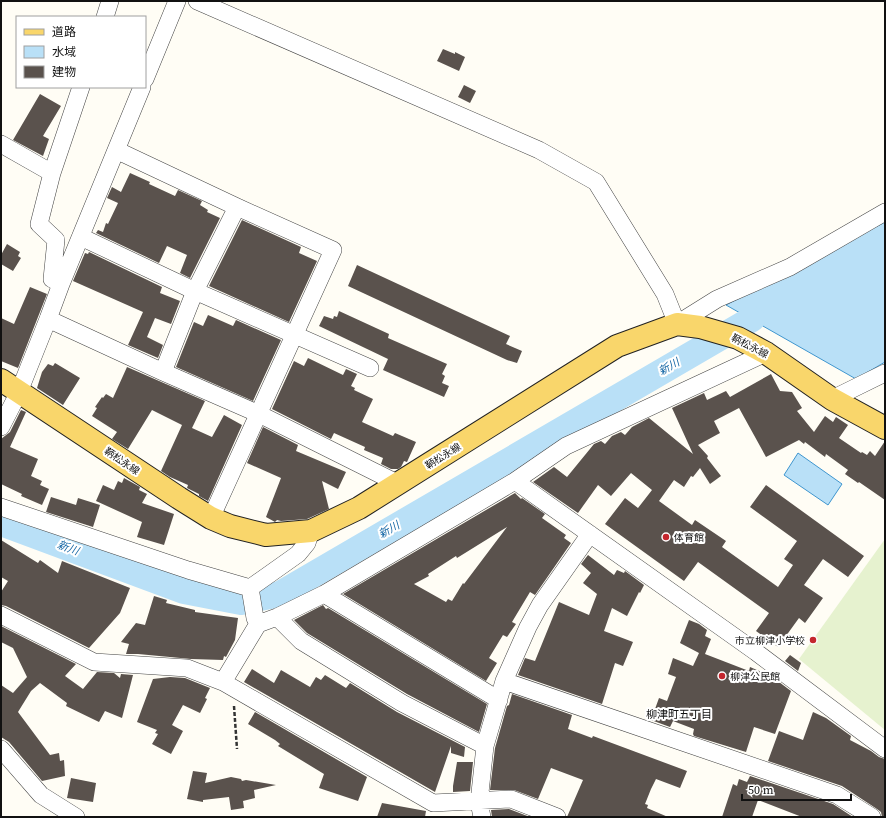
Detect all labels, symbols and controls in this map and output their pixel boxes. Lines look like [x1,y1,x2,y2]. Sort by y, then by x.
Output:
legend [16,16,146,88]
text: 道路 [52,24,76,40]
text: 水域 [52,44,76,60]
text: 建物 [52,64,76,80]
street label: 鞆松永線 [729,331,771,361]
water label: 新川 [656,355,683,379]
street label: 鞆松永線 [423,440,463,472]
street label: 鞆松永線 [102,444,142,478]
water label: 新川 [376,518,403,542]
place label: 体育館 [674,531,704,544]
marker: 体育館 [661,532,671,542]
water label: 新川 [55,537,82,559]
place label: 市立柳津小学校 [735,634,805,647]
marker: 市立柳津小学校 [808,635,818,645]
place label: 柳津公民館 [730,670,780,683]
marker: 柳津公民館 [717,671,727,681]
district label: 柳津町五丁目 [646,707,712,722]
scale bar [742,776,851,802]
text: 50 m [748,782,774,798]

